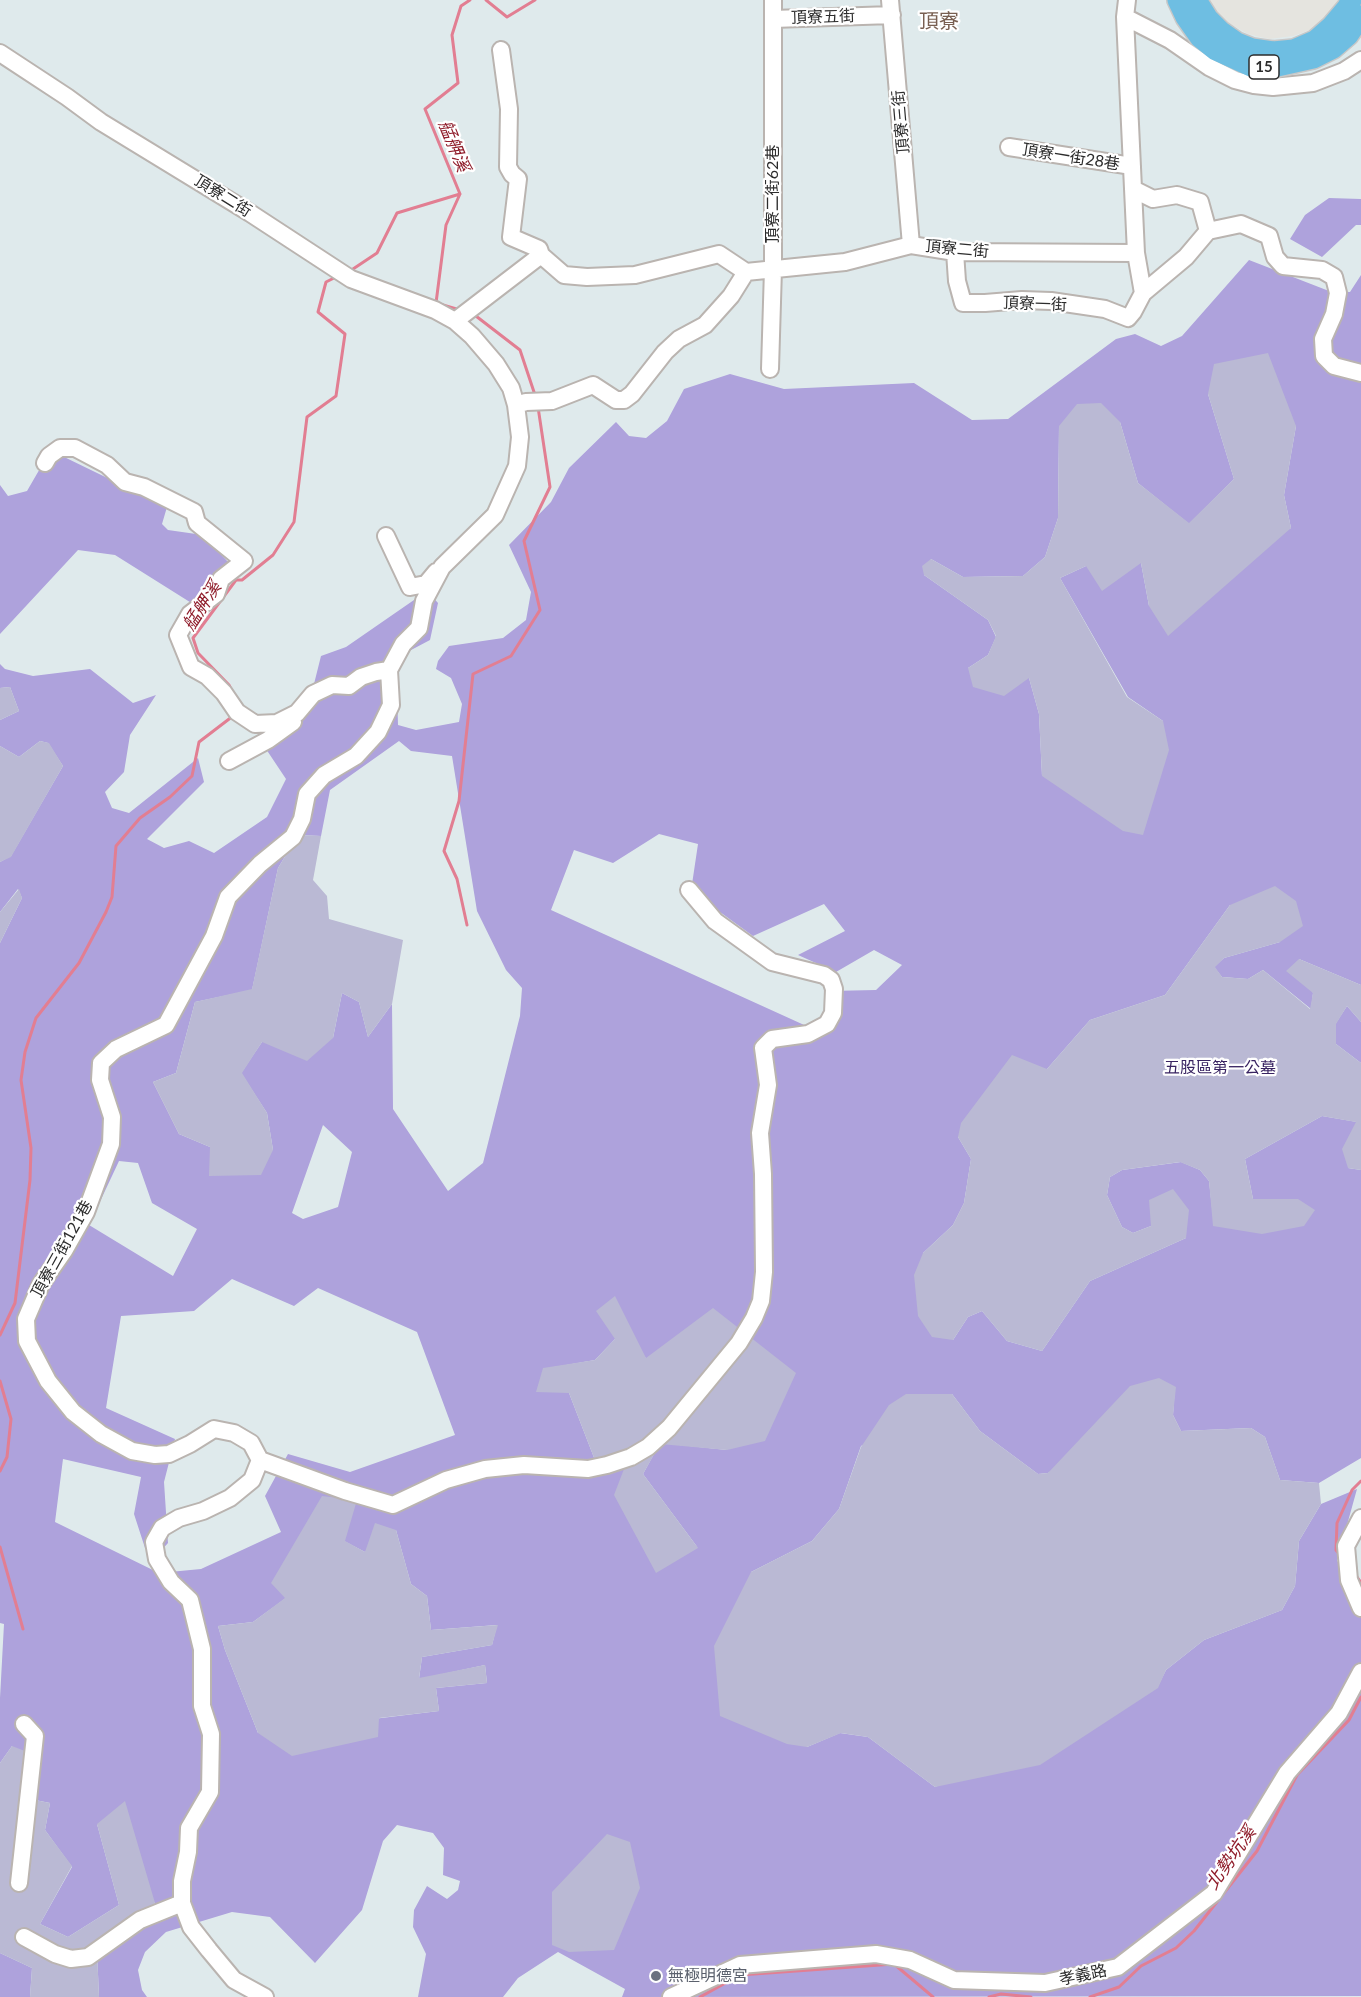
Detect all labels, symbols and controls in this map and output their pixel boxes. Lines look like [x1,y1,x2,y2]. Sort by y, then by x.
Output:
street label: 頂寮五街 [791,6,855,28]
district label: 頂寮 [919,10,959,34]
road number: 15 [1249,55,1279,79]
street label: 頂寮三街 [889,89,913,155]
water label: 艋舺溪 [434,117,474,175]
street label: 頂寮一街28巷 [1021,140,1121,174]
street label: 頂寮二街62巷 [763,145,783,243]
street label: 頂寮二街 [191,171,255,221]
street label: 頂寮二街 [924,237,990,261]
street label: 頂寮一街 [1003,293,1067,315]
water label: 艋舺溪 [178,577,226,635]
park label: 五股區第一公墓 [1164,1058,1276,1078]
street label: 頂寮三街121巷 [27,1197,97,1301]
water label: 北勢坑溪 [1202,1822,1260,1894]
street label: 孝義路 [1058,1961,1108,1989]
place label: 無極明德宮 [668,1966,748,1986]
marker: 無極明德宮 [649,1969,663,1983]

